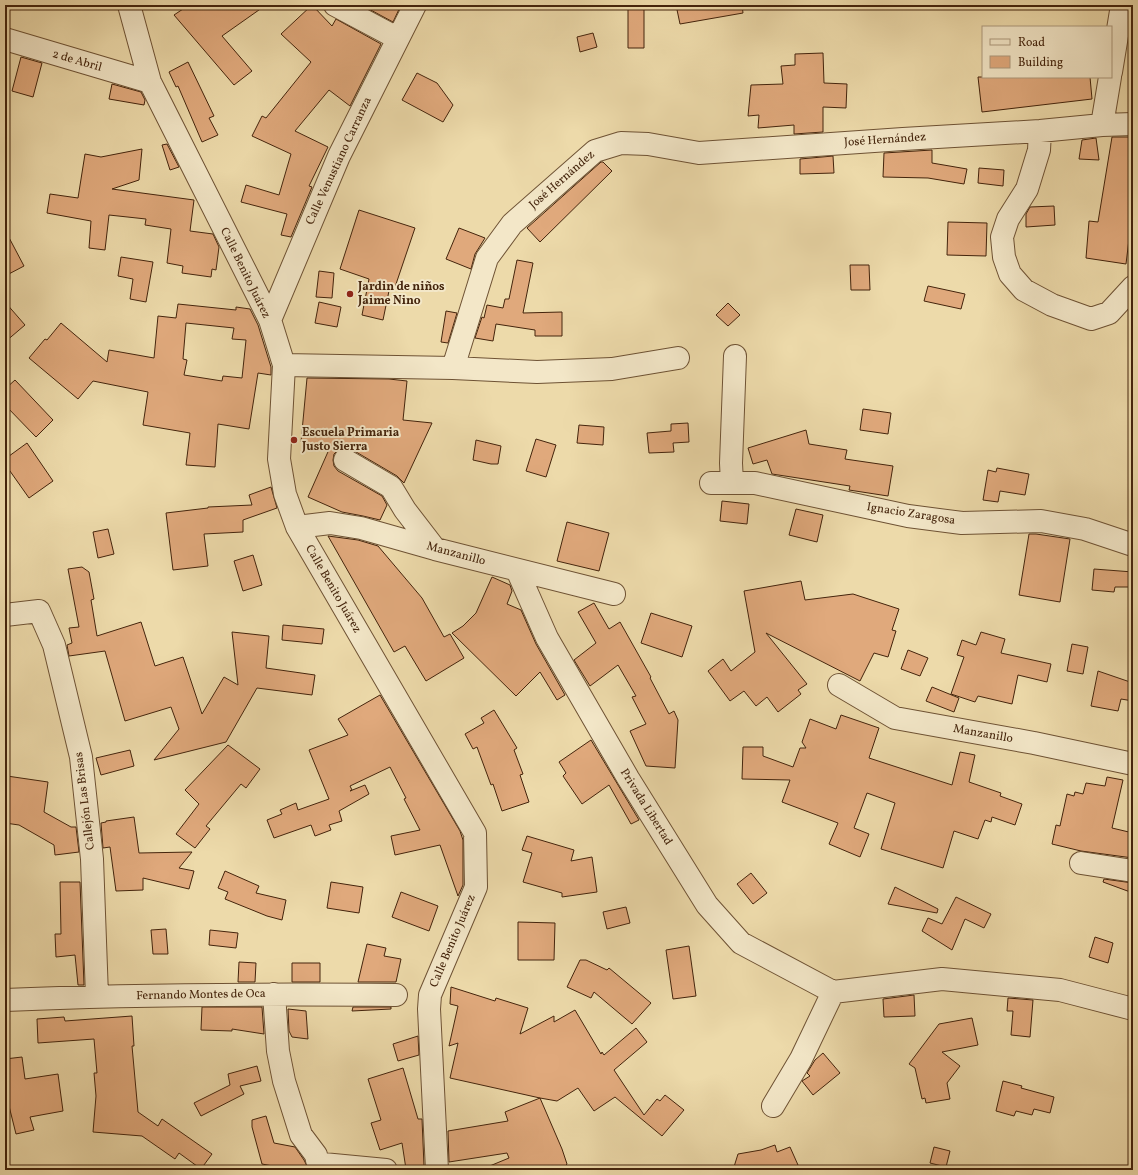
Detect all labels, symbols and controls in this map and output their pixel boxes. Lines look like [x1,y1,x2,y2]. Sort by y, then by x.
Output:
legend [982,26,1112,78]
text: Road [1018,35,1045,51]
street label: 2 de Abril [50,46,104,76]
text: Building [1018,55,1063,71]
street label: Calle Venustiano Carranza [302,94,376,228]
street label: José Hernández [843,129,927,151]
street label: José Hernández [526,147,598,213]
street label: Calle Benito Juárez [216,225,274,321]
place label: Jardin de niños Jaime Nino [357,279,445,309]
marker: Jardin de niños Jaime Nino [345,289,355,299]
place label: Escuela Primaria Justo Sierra [301,425,400,455]
marker: Escuela Primaria Justo Sierra [289,435,299,445]
street label: Ignacio Zaragosa [866,499,956,529]
street label: Manzanillo [425,538,487,570]
street label: Calle Benito Juárez [301,542,365,636]
street label: Manzanillo [952,721,1014,747]
street label: Callejón Las Brisas [71,751,99,851]
street label: Privada Libertad [616,766,676,849]
street label: Calle Benito Juárez [426,892,480,990]
street label: Fernando Montes de Oca [136,986,266,1004]

